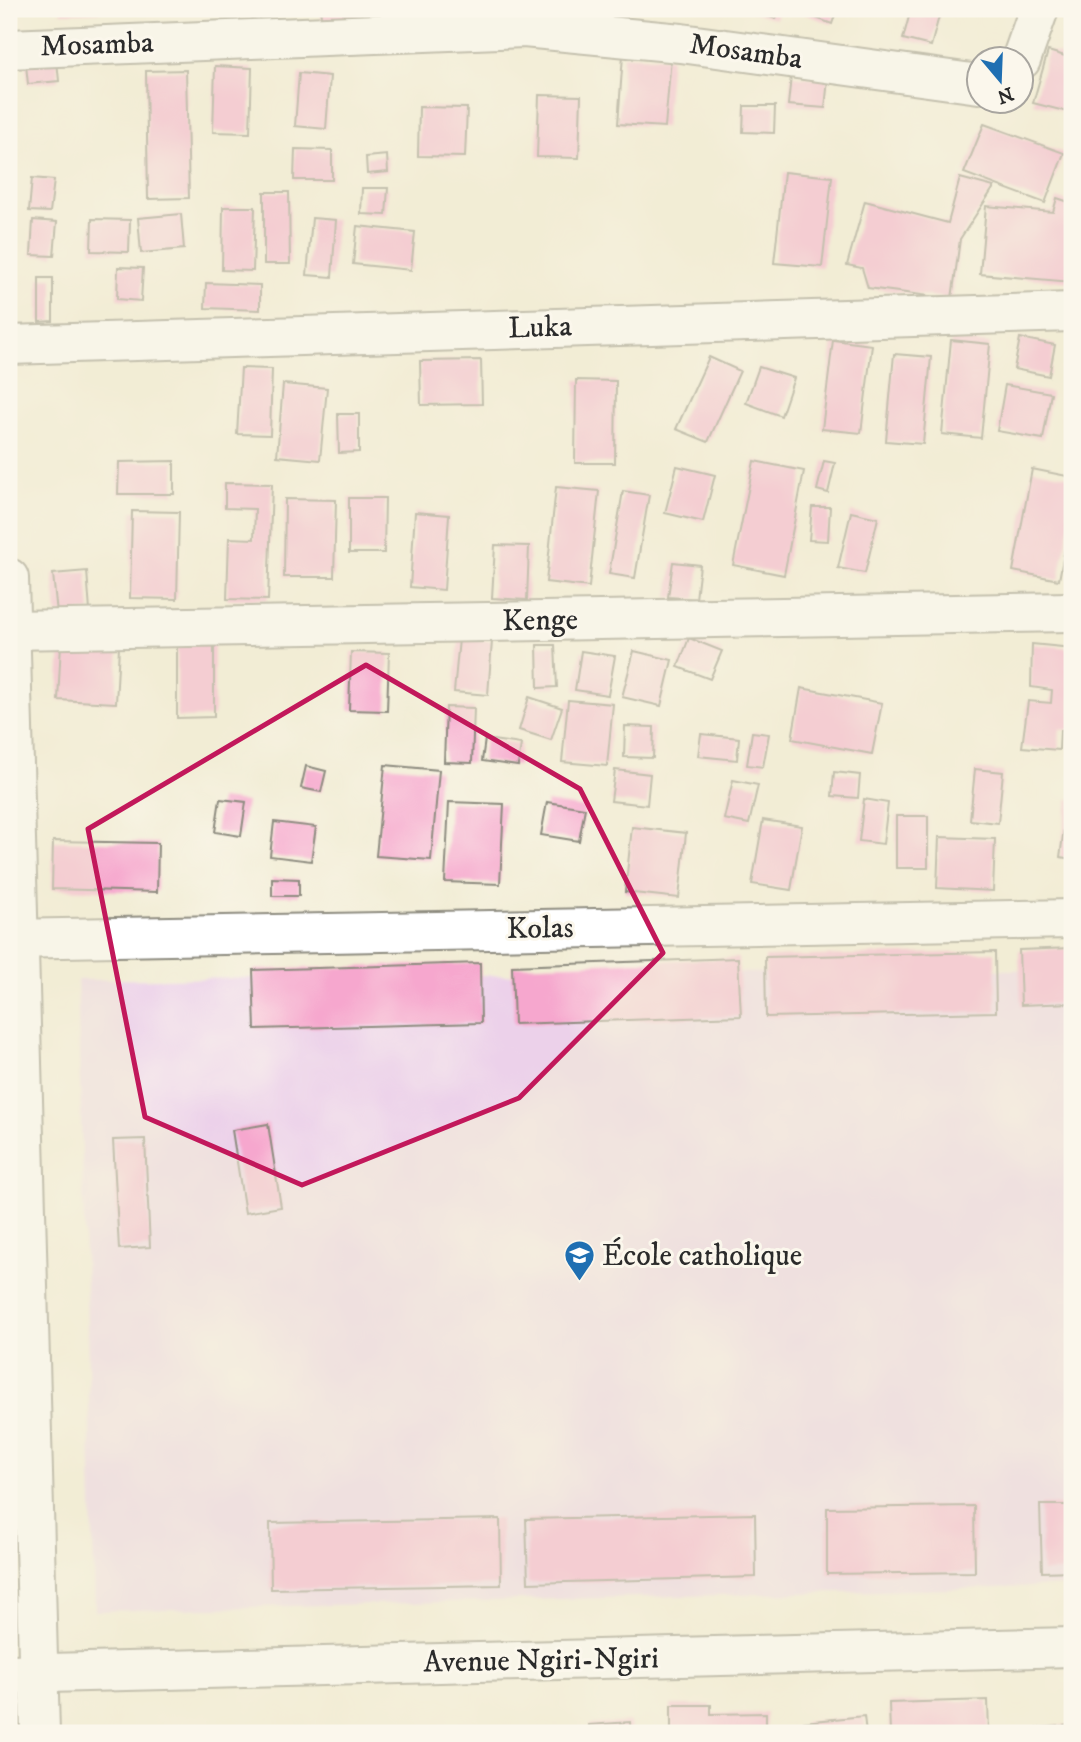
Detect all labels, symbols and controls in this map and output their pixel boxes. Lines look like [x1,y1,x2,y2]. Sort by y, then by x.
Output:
street label: Mosamba [40,25,155,65]
street label: Mosamba [687,26,805,78]
north arrow [965,46,1036,116]
text: N [994,81,1016,108]
street label: Luka [508,308,573,348]
street label: Kenge [502,602,578,640]
street label: Kolas [506,910,574,948]
place label: École catholique [602,1237,802,1275]
school or university icon: École catholique [562,1239,596,1283]
street label: Avenue Ngiri-Ngiri [423,1640,659,1682]

